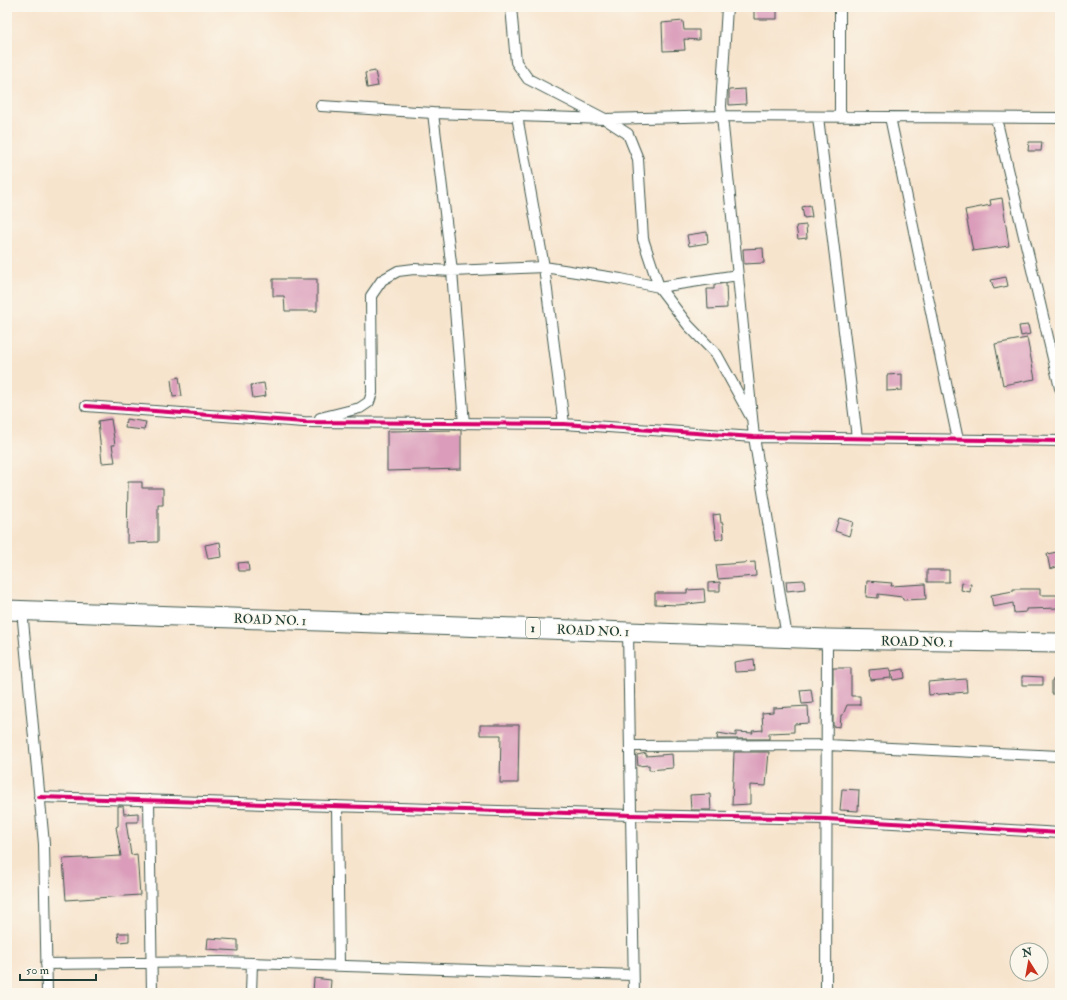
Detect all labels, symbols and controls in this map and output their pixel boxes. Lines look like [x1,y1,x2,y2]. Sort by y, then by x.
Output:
street label: ROAD NO. 1 [233,611,307,629]
road number: 1 [526,618,540,638]
street label: ROAD NO. 1 [556,622,630,640]
street label: ROAD NO. 1 [881,633,954,651]
north arrow [1009,942,1049,982]
text: N [1020,945,1034,960]
scale bar [20,956,96,982]
text: 50 m [26,963,50,978]

